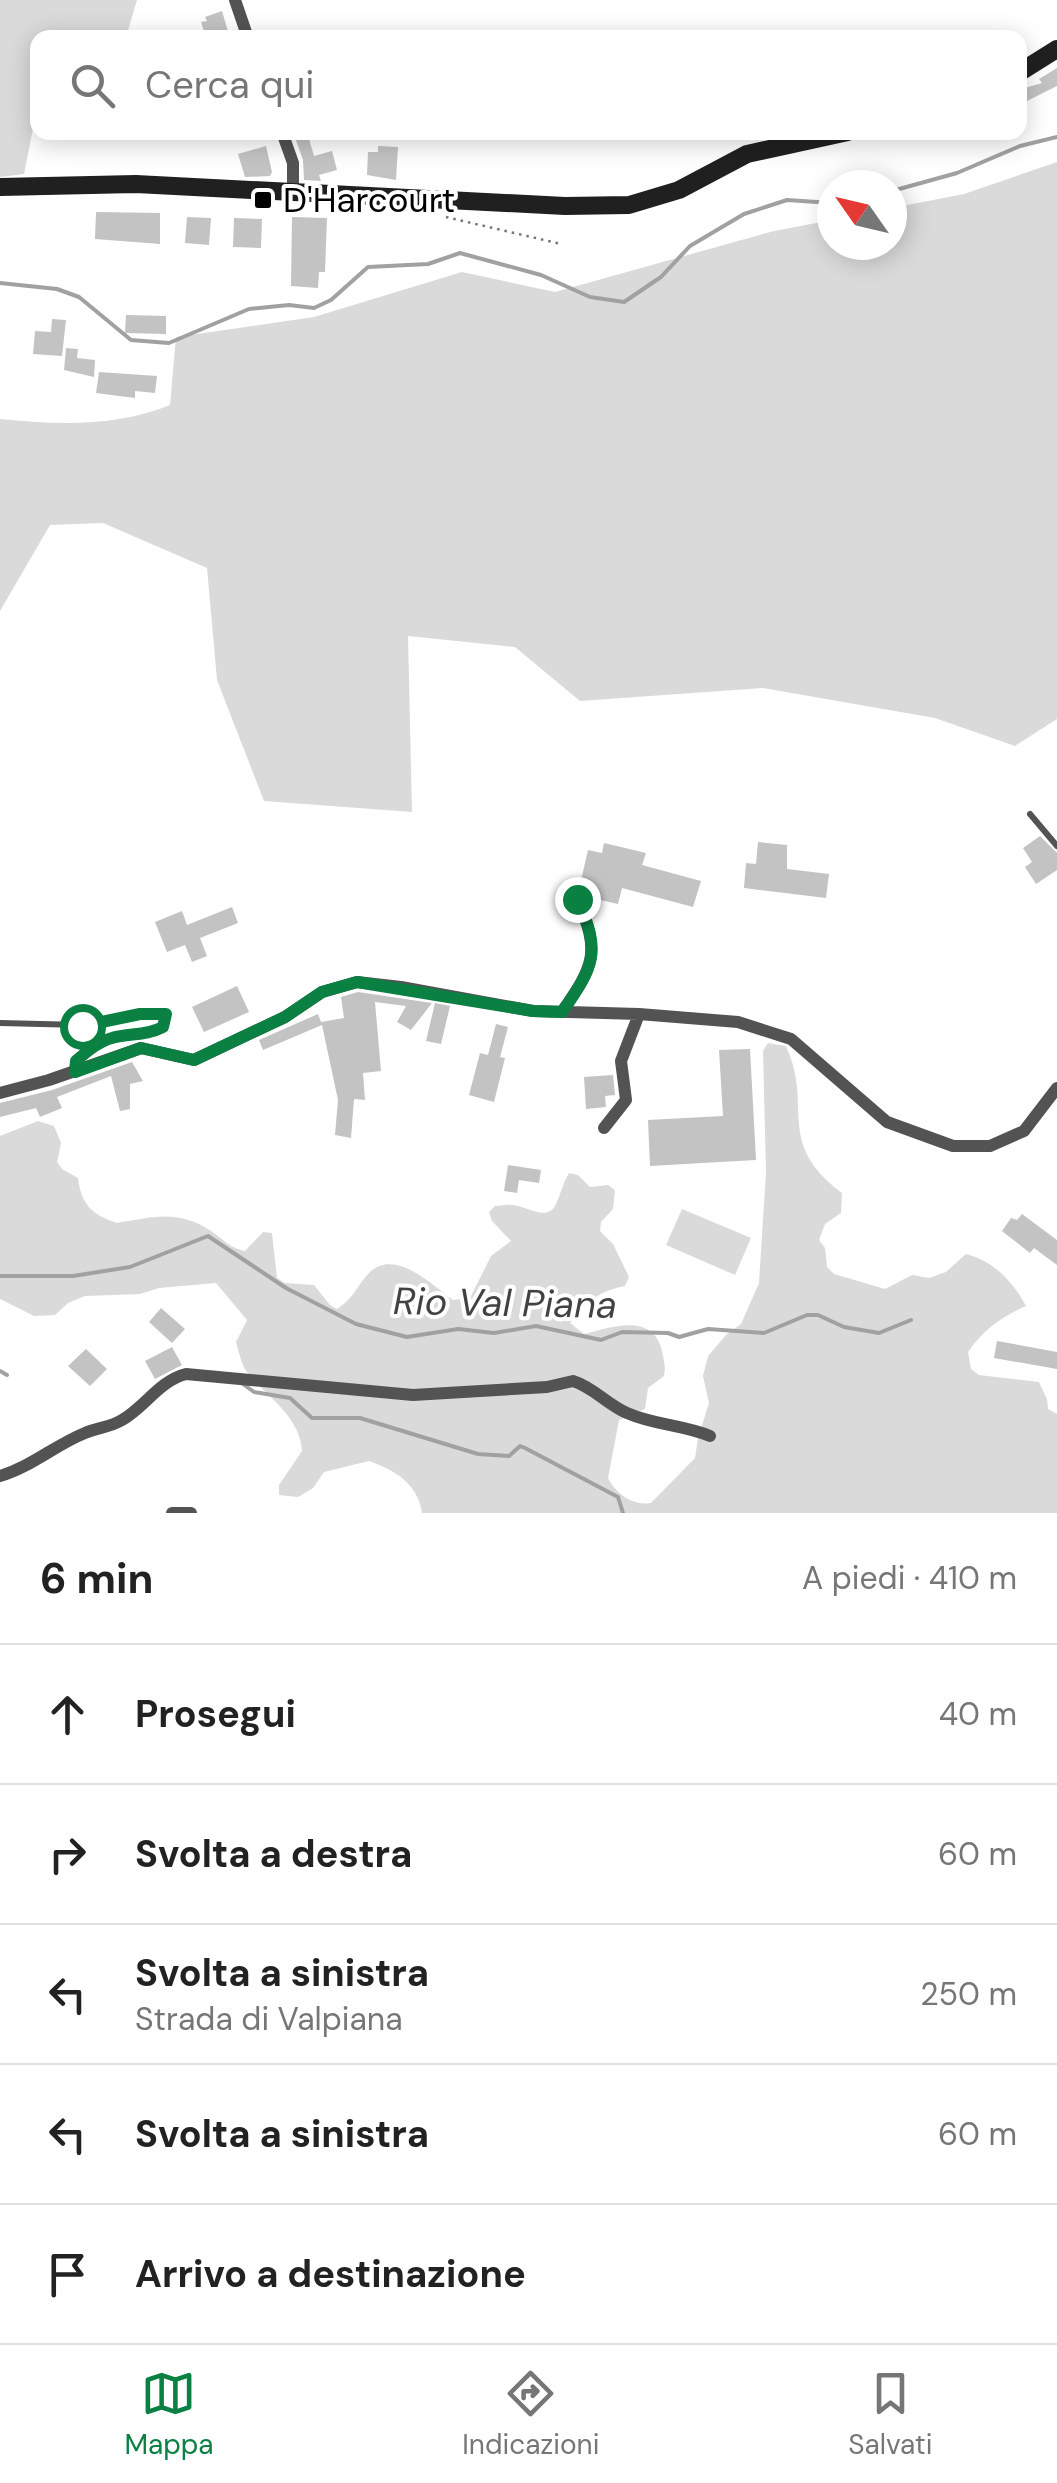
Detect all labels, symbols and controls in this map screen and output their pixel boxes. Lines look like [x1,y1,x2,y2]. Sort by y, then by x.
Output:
search box [30,30,1027,140]
icon: search [65,58,120,113]
text: Cerca qui [145,60,314,110]
north arrow [817,170,907,260]
place label: D'Harcourt [283,177,455,223]
marker: D'Harcourt [252,189,274,211]
route end [555,877,601,923]
route start [60,1004,106,1050]
water label: Rio Val Piana [393,1276,617,1330]
text: 6 min [40,1551,153,1606]
text: A piedi · 410 m [802,1557,1017,1599]
icon: ahead [40,1687,95,1742]
text: Prosegui [135,1689,296,1739]
text: 40 m [939,1693,1017,1735]
icon: right [40,1827,95,1882]
text: Svolta a destra [135,1829,412,1879]
text: 60 m [938,1833,1017,1875]
text: Svolta a sinistra [135,1948,429,1998]
icon: left [40,1967,95,2022]
text: 250 m [920,1973,1017,2015]
text: Strada di Valpiana [135,1998,403,2040]
icon: left [40,2107,95,2162]
text: Svolta a sinistra [135,2109,429,2159]
text: 60 m [938,2113,1017,2155]
icon: arrive [40,2247,95,2302]
text: Arrivo a destinazione [135,2249,526,2299]
tab: Mappa [124,2366,213,2463]
tab: Indicazioni [462,2366,599,2463]
tab: Salvati [848,2366,933,2463]

